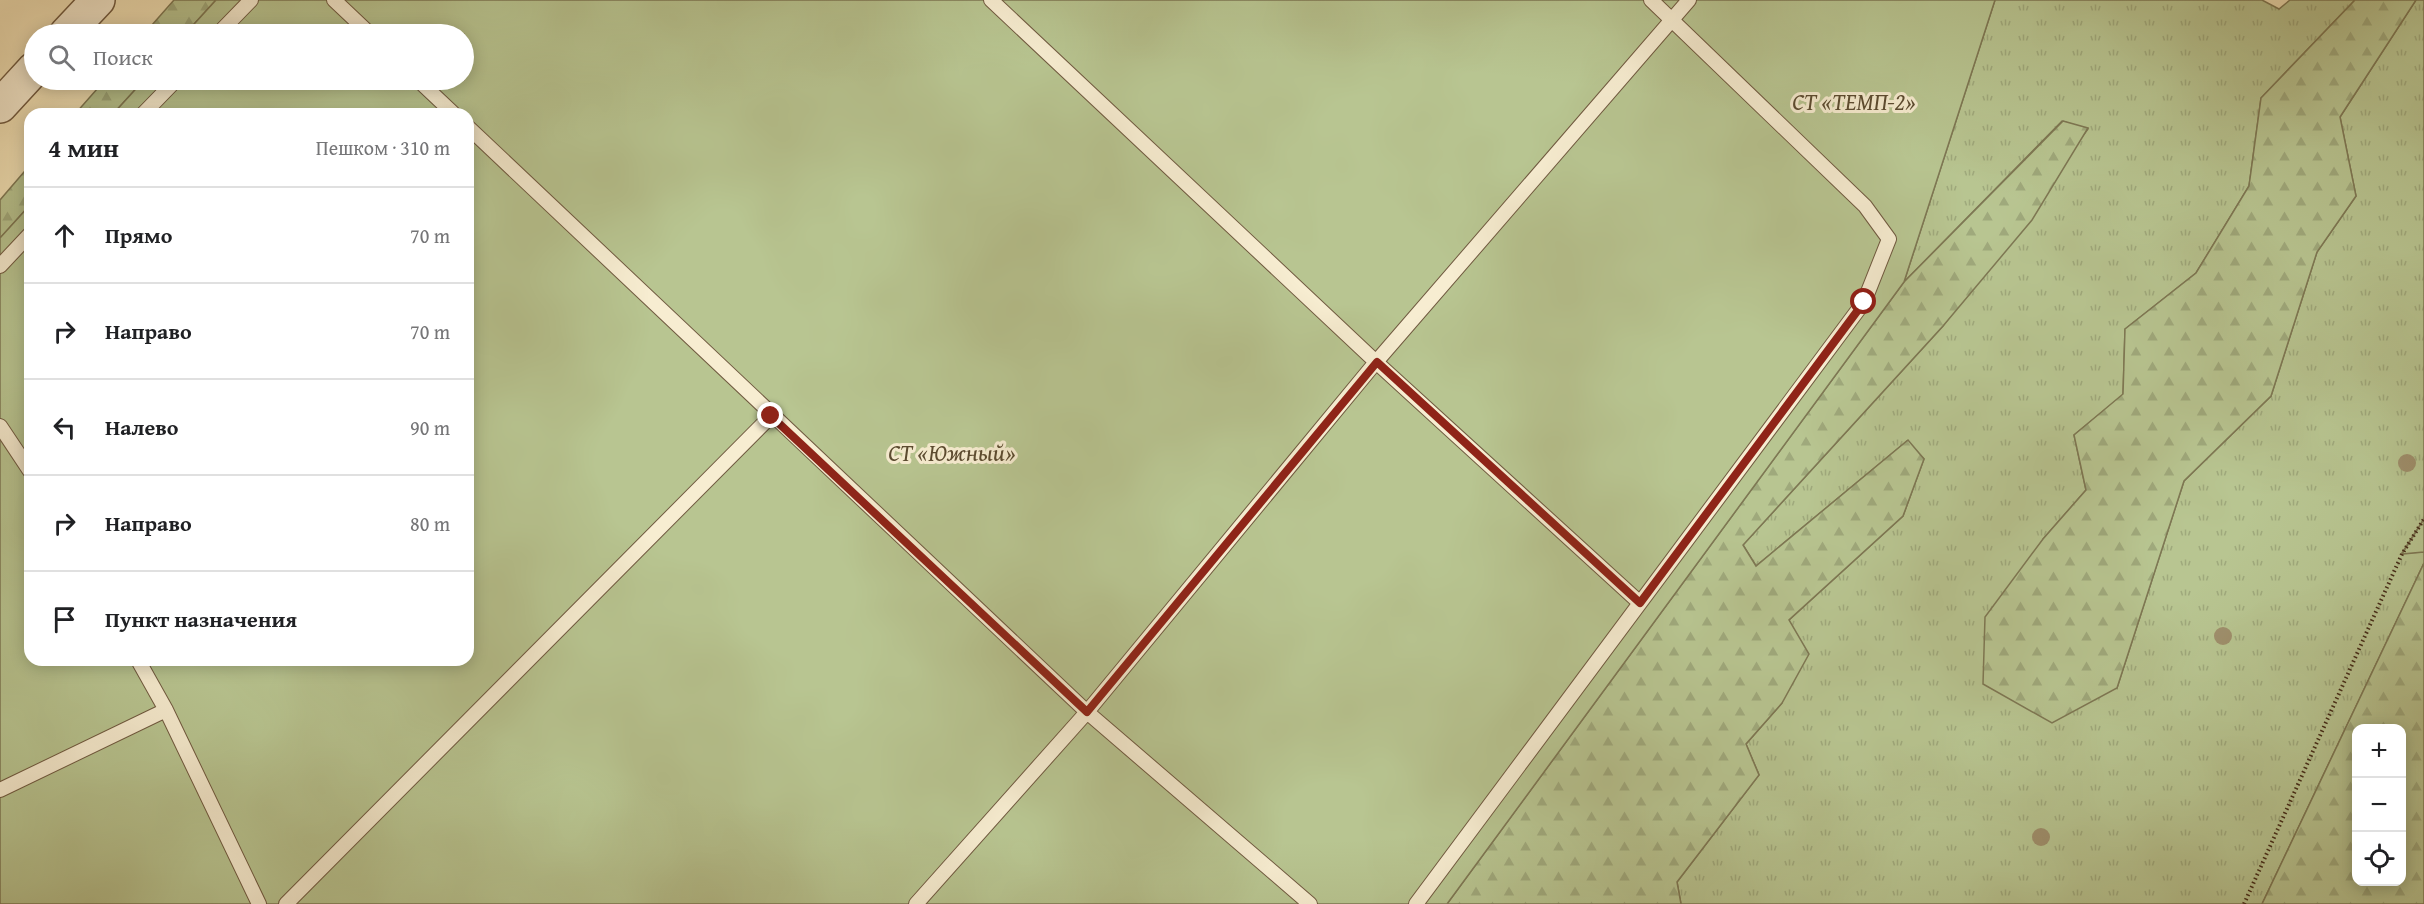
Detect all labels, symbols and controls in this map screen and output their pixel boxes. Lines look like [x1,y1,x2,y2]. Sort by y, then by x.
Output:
search box [24,24,474,90]
icon: search [45,41,78,74]
text: Поиск [93,41,153,73]
park label: СТ «ТЕМП-2» [1792,84,1916,119]
text: 4 мин [48,128,119,167]
text: Пешком · 310 m [316,133,450,162]
icon: ahead [48,219,81,252]
text: Прямо [105,219,172,251]
text: 70 m [410,221,450,250]
route start [1850,288,1876,314]
icon: right [48,315,81,348]
text: Направо [105,315,192,347]
text: 70 m [410,317,450,346]
route end [757,402,783,428]
icon: left [48,411,81,444]
text: Налево [105,411,178,443]
text: 90 m [410,413,450,442]
park label: СТ «Южный» [888,435,1016,470]
icon: right [48,507,81,540]
text: Направо [105,507,192,539]
text: 80 m [410,509,450,538]
icon: arrive [48,603,81,636]
text: Пункт назначения [105,603,297,635]
map controls [2352,724,2406,886]
button: + [2352,724,2406,778]
button: − [2352,778,2406,832]
button: locate [2352,832,2406,886]

